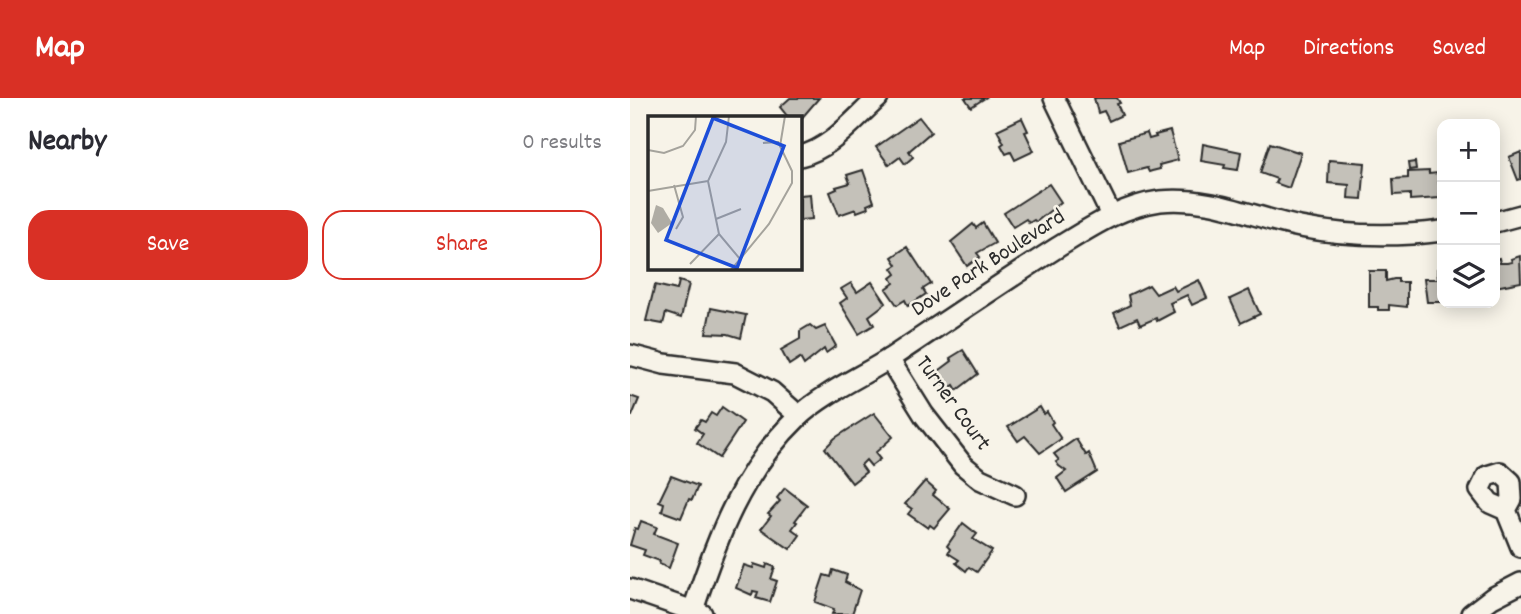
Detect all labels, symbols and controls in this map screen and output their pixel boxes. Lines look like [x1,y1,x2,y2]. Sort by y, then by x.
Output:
text: Map [35,26,85,73]
text: Map [1229,32,1265,66]
text: Directions [1303,32,1394,66]
text: Saved [1432,32,1486,66]
inset map [648,116,802,270]
map controls [1437,119,1500,308]
button: + [1437,119,1500,182]
text: Nearby [28,122,106,165]
text: 0 results [522,127,602,160]
button: − [1437,182,1500,245]
street label: Dove Park Boulevard [905,202,1073,326]
button: Save [28,210,308,280]
button: Share [322,210,602,280]
button: layers [1437,245,1500,308]
street label: Turner Court [906,350,998,458]

